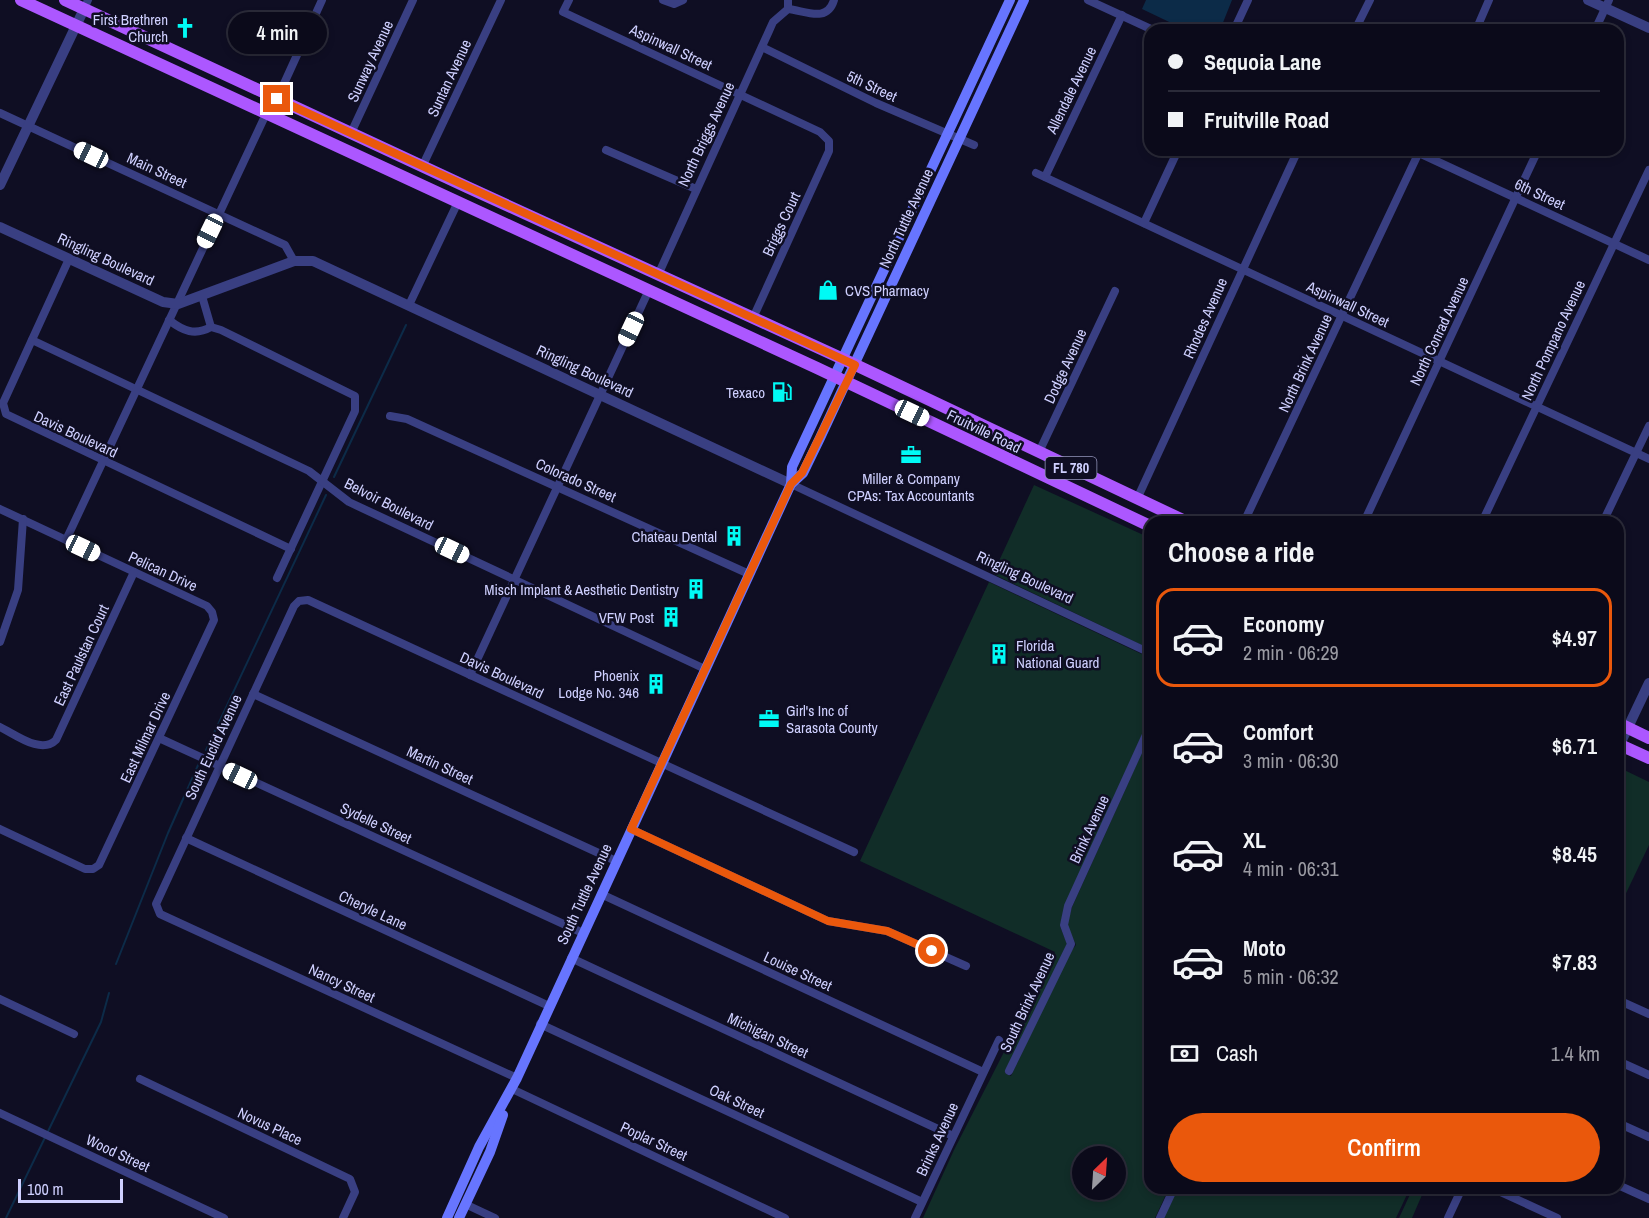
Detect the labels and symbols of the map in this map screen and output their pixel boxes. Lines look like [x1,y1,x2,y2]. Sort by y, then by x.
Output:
place label: First Brethren Church [93,9,168,47]
callout: 4 min [228,12,326,54]
church icon: First Brethren Church [173,16,197,40]
street label: Sunway Avenue [342,17,398,105]
street label: Aspinwall Street [625,18,716,76]
street label: Suntan Avenue [422,36,476,120]
street label: Allendale Avenue [1040,43,1101,138]
street label: 5th Street [843,65,901,107]
street label: North Briggs Avenue [673,78,740,190]
route end [263,85,290,112]
car [71,139,111,171]
street label: Main Street [124,147,191,193]
street label: North Tuttle Avenue [874,165,938,271]
street label: 6th Street [1511,173,1569,215]
street label: Briggs Court [757,188,805,260]
car [194,211,226,251]
street label: Ringling Boulevard [54,227,158,291]
street label: North Conrad Avenue [1405,273,1474,389]
street label: Rhodes Avenue [1178,274,1232,362]
street label: Aspinwall Street [1302,275,1393,333]
street label: North Pompano Avenue [1516,276,1590,404]
shop icon: CVS Pharmacy [816,278,840,302]
place label: CVS Pharmacy [845,280,930,301]
car [615,309,647,349]
street label: North Brink Avenue [1273,310,1337,416]
street label: Dodge Avenue [1038,325,1092,407]
street label: Ringling Boulevard [533,339,637,403]
fuel station icon: Texaco [770,380,794,404]
place label: Texaco [726,382,765,403]
car [892,397,932,429]
street label: Fruitville Road [943,404,1025,458]
street label: Davis Boulevard [31,405,121,463]
office icon: Miller & Company CPAs: Tax Accountants [899,443,923,467]
street label: Colorado Street [532,453,620,507]
road number: FL 780 [1046,457,1096,479]
place label: Miller & Company CPAs: Tax Accountants [848,468,975,506]
street label: Belvoir Boulevard [341,473,437,535]
building icon: Chateau Dental [722,524,746,548]
place label: Chateau Dental [632,526,717,547]
car [63,532,103,564]
car [432,534,472,566]
street label: Ringling Boulevard [973,545,1077,609]
street label: Pelican Drive [125,546,201,596]
building icon: Misch Implant & Aesthetic Dentistry [684,577,708,601]
place label: Misch Implant & Aesthetic Dentistry [484,579,680,600]
street label: East Paulstan Court [48,600,114,709]
building icon: VFW Post [659,605,683,629]
place label: VFW Post [599,607,655,628]
place label: Florida National Guard [1016,635,1099,673]
building icon: Florida National Guard [987,642,1011,666]
street label: Davis Boulevard [457,646,547,704]
place label: Phoenix Lodge No. 346 [558,665,640,703]
building icon: Phoenix Lodge No. 346 [644,672,668,696]
street label: East Milmar Drive [115,688,175,786]
street label: South Euclid Avenue [179,691,247,803]
place label: Girl's Inc of Sarasota County [786,700,878,738]
office icon: Girl's Inc of Sarasota County [757,707,781,731]
street label: Martin Street [403,740,477,790]
car [220,760,260,792]
street label: Brink Avenue [1064,791,1114,867]
street label: Sydelle Street [337,797,416,849]
street label: South Tuttle Avenue [551,840,617,948]
street label: Cheryle Lane [335,885,411,935]
route start [918,937,945,964]
street label: Louise Street [760,946,836,996]
street label: South Brink Avenue [995,948,1060,1056]
street label: Nancy Street [305,958,379,1008]
street label: Michigan Street [724,1007,812,1063]
street label: Oak Street [706,1079,769,1123]
street label: Brinks Avenue [911,1099,963,1179]
street label: Novus Place [234,1102,306,1150]
street label: Poplar Street [617,1116,691,1166]
street label: Wood Street [83,1129,154,1177]
north arrow [1072,1146,1126,1200]
scale bar [18,1176,123,1204]

